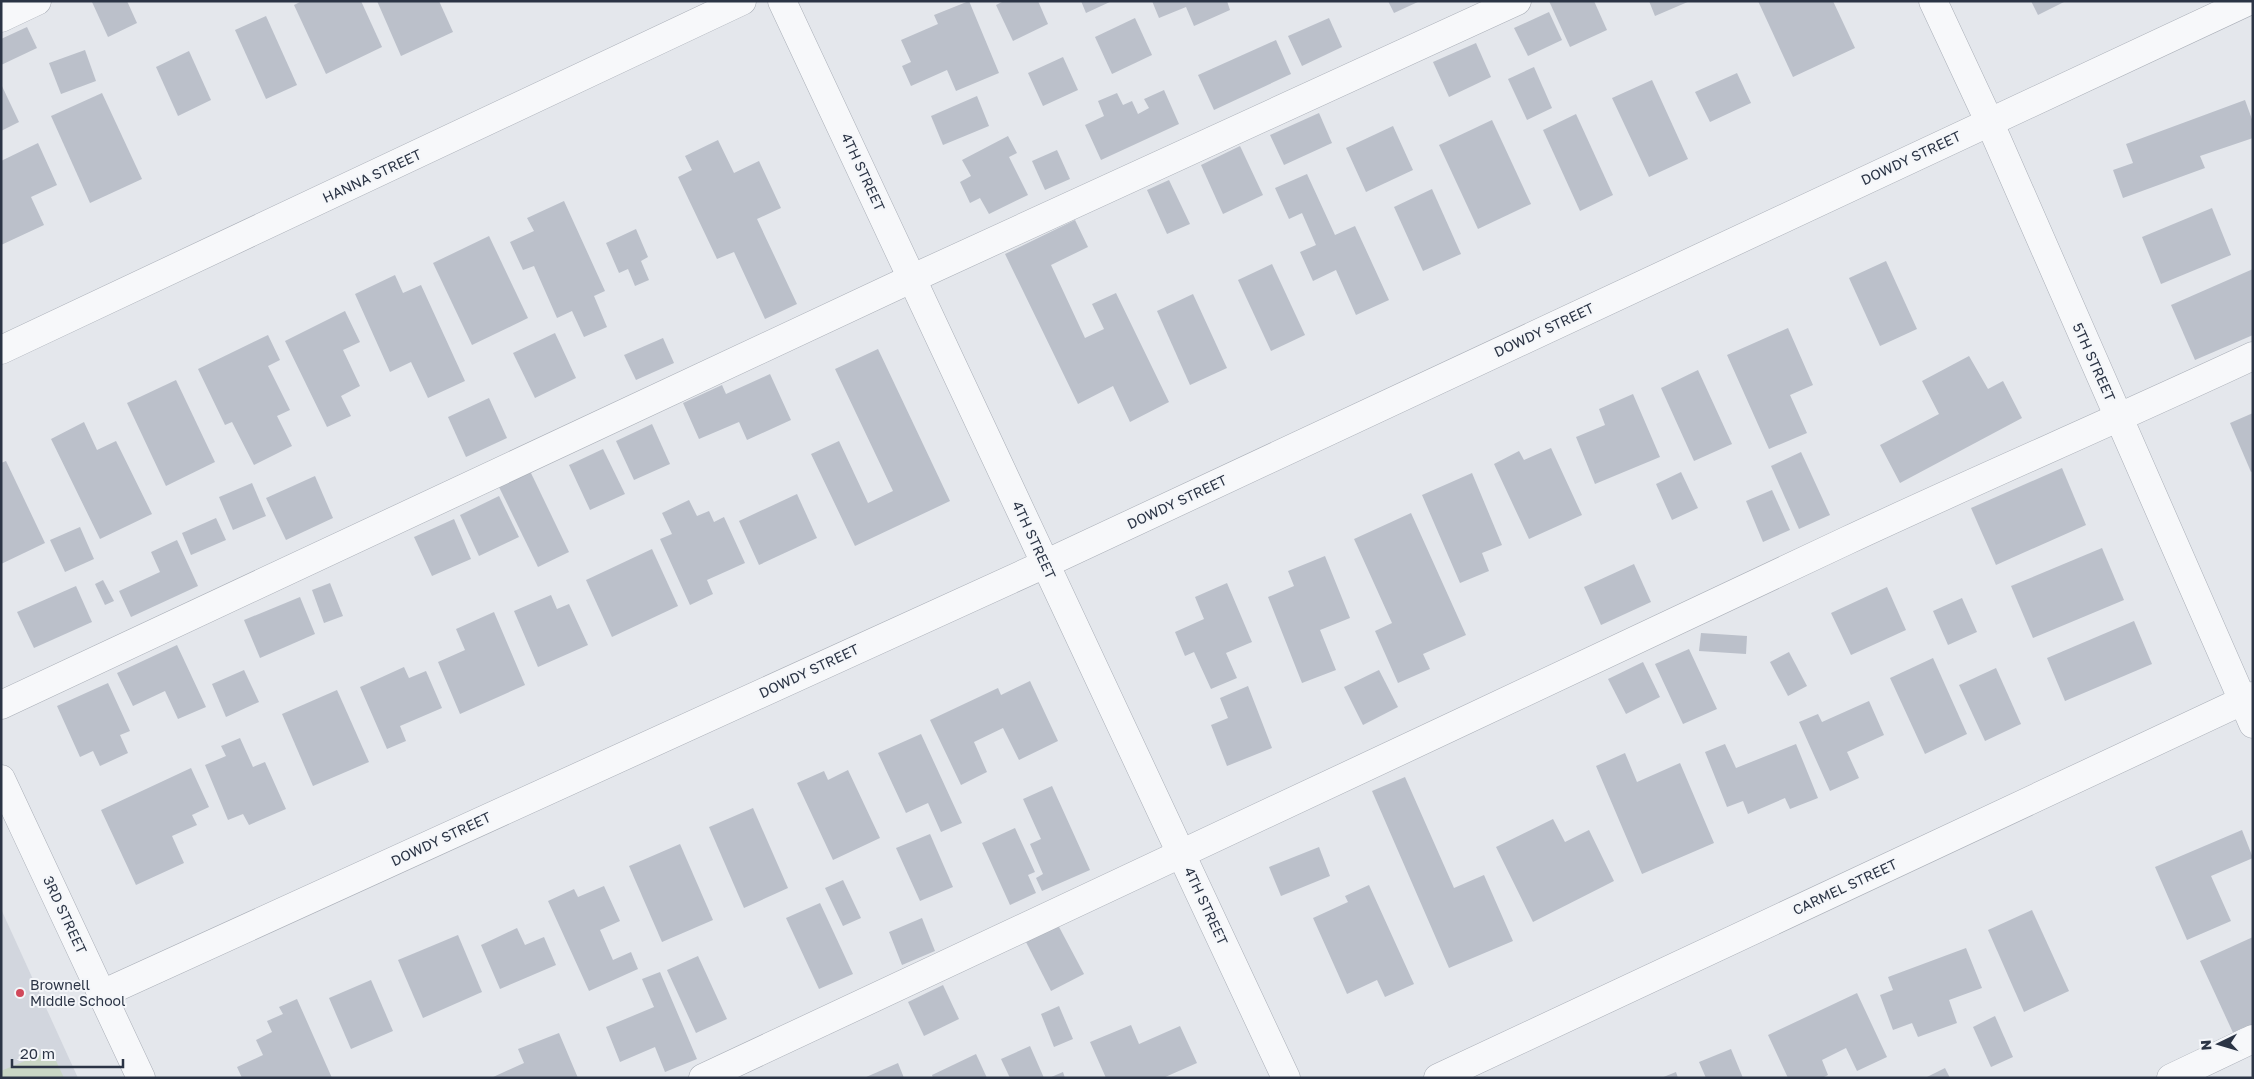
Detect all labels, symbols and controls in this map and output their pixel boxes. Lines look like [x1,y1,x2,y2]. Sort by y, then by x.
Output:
street label: DOWDY STREET [1858,127,1964,188]
street label: 4TH STREET [838,130,889,214]
street label: HANNA STREET [320,145,424,206]
street label: DOWDY STREET [1491,299,1597,360]
street label: 5TH STREET [2070,320,2119,404]
street label: DOWDY STREET [1124,471,1230,532]
street label: 4TH STREET [1009,498,1060,582]
street label: DOWDY STREET [756,640,862,701]
street label: DOWDY STREET [388,808,494,869]
street label: CARMEL STREET [1790,855,1900,918]
street label: 4TH STREET [1181,864,1232,948]
street label: 3RD STREET [40,873,91,957]
place label: Brownell Middle School [30,976,125,1009]
marker: Brownell Middle School [14,987,26,999]
north arrow [2194,1019,2244,1069]
scale bar [12,1036,124,1068]
text: N [2197,1039,2214,1051]
text: 20 m [20,1044,55,1062]

